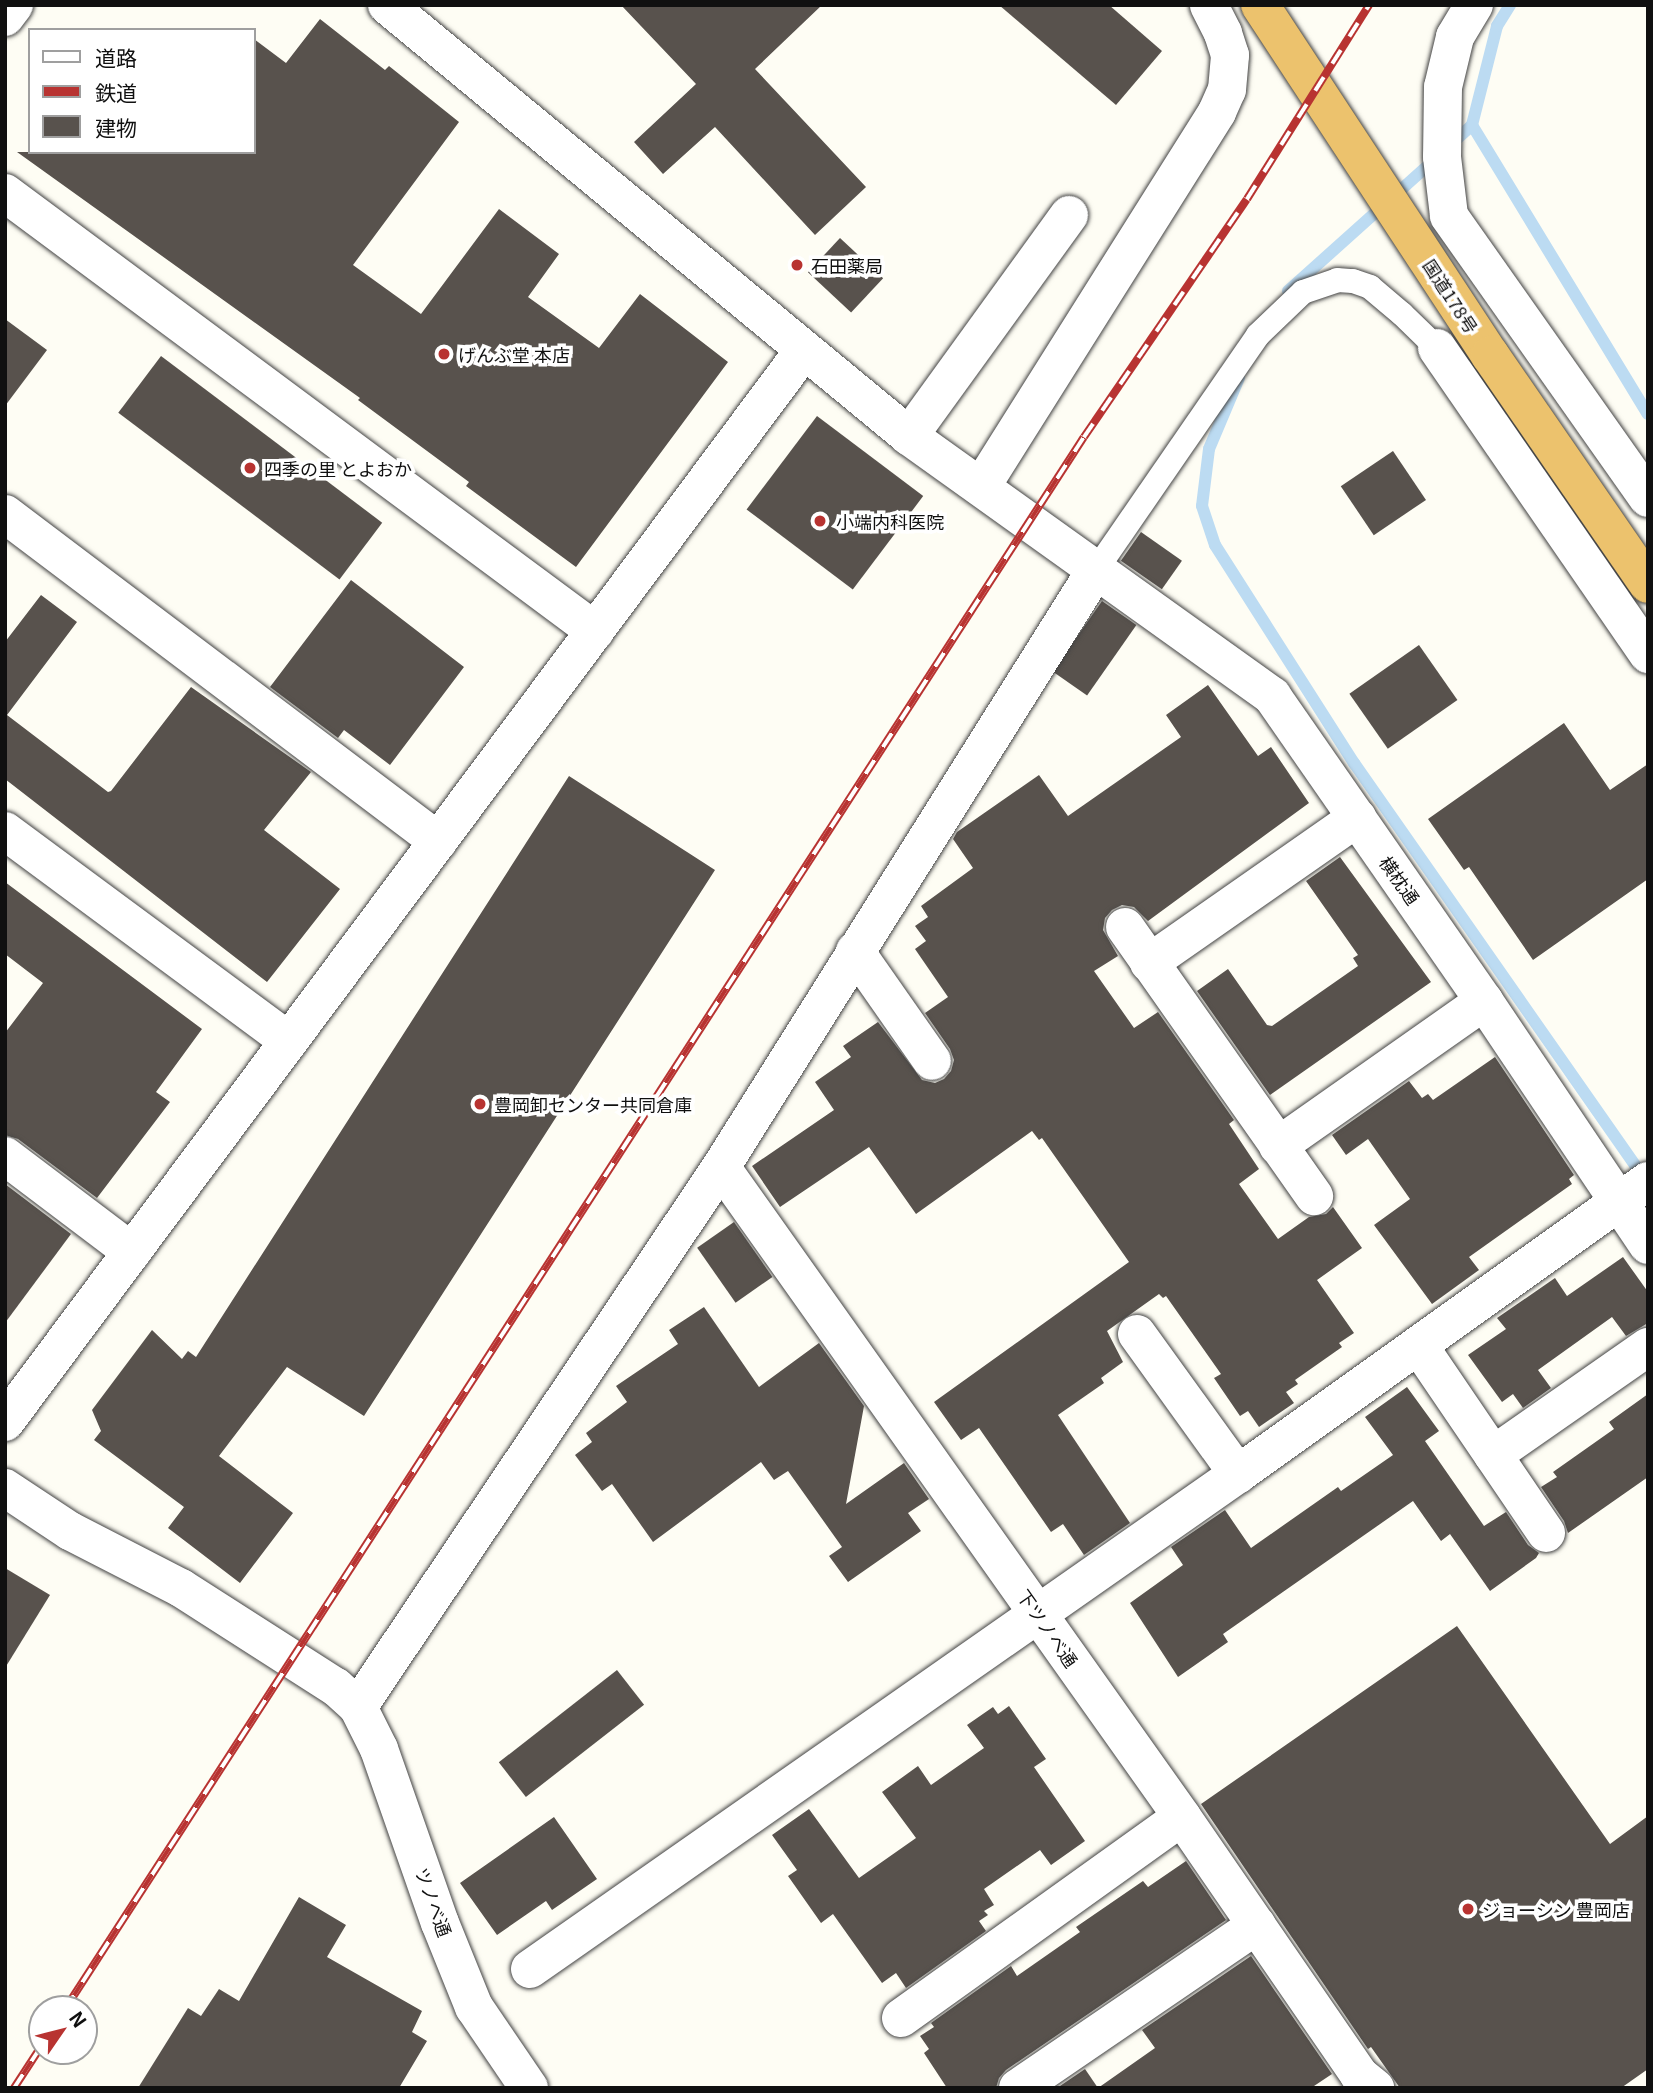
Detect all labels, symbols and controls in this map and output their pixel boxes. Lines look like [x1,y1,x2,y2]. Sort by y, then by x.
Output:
legend [28,28,256,154]
text: 道路 [95,42,137,72]
text: 鉄道 [95,77,137,107]
text: 建物 [95,112,137,142]
place label: 石田薬局 [811,254,883,276]
street label: 国道178号 [1419,255,1483,337]
marker: 石田薬局 [789,257,805,273]
place label: げんぶ堂 本店 [458,343,570,365]
marker: げんぶ堂 本店 [436,346,452,362]
place label: 四季の里 とよおか [264,457,412,479]
marker: 四季の里 とよおか [242,460,258,476]
place label: 小端内科医院 [836,510,944,532]
marker: 小端内科医院 [810,511,830,531]
street label: 横枕通 [1376,852,1424,908]
place label: 豊岡卸センター共同倉庫 [494,1093,692,1115]
marker: 豊岡卸センター共同倉庫 [472,1096,488,1112]
street label: 下ツノベ通 [1013,1585,1083,1671]
street label: ツノベ通 [412,1864,456,1940]
place label: ジョーシン 豊岡店 [1482,1898,1630,1920]
marker: ジョーシン 豊岡店 [1460,1901,1476,1917]
north arrow [28,1995,98,2065]
text: N [64,2005,94,2032]

